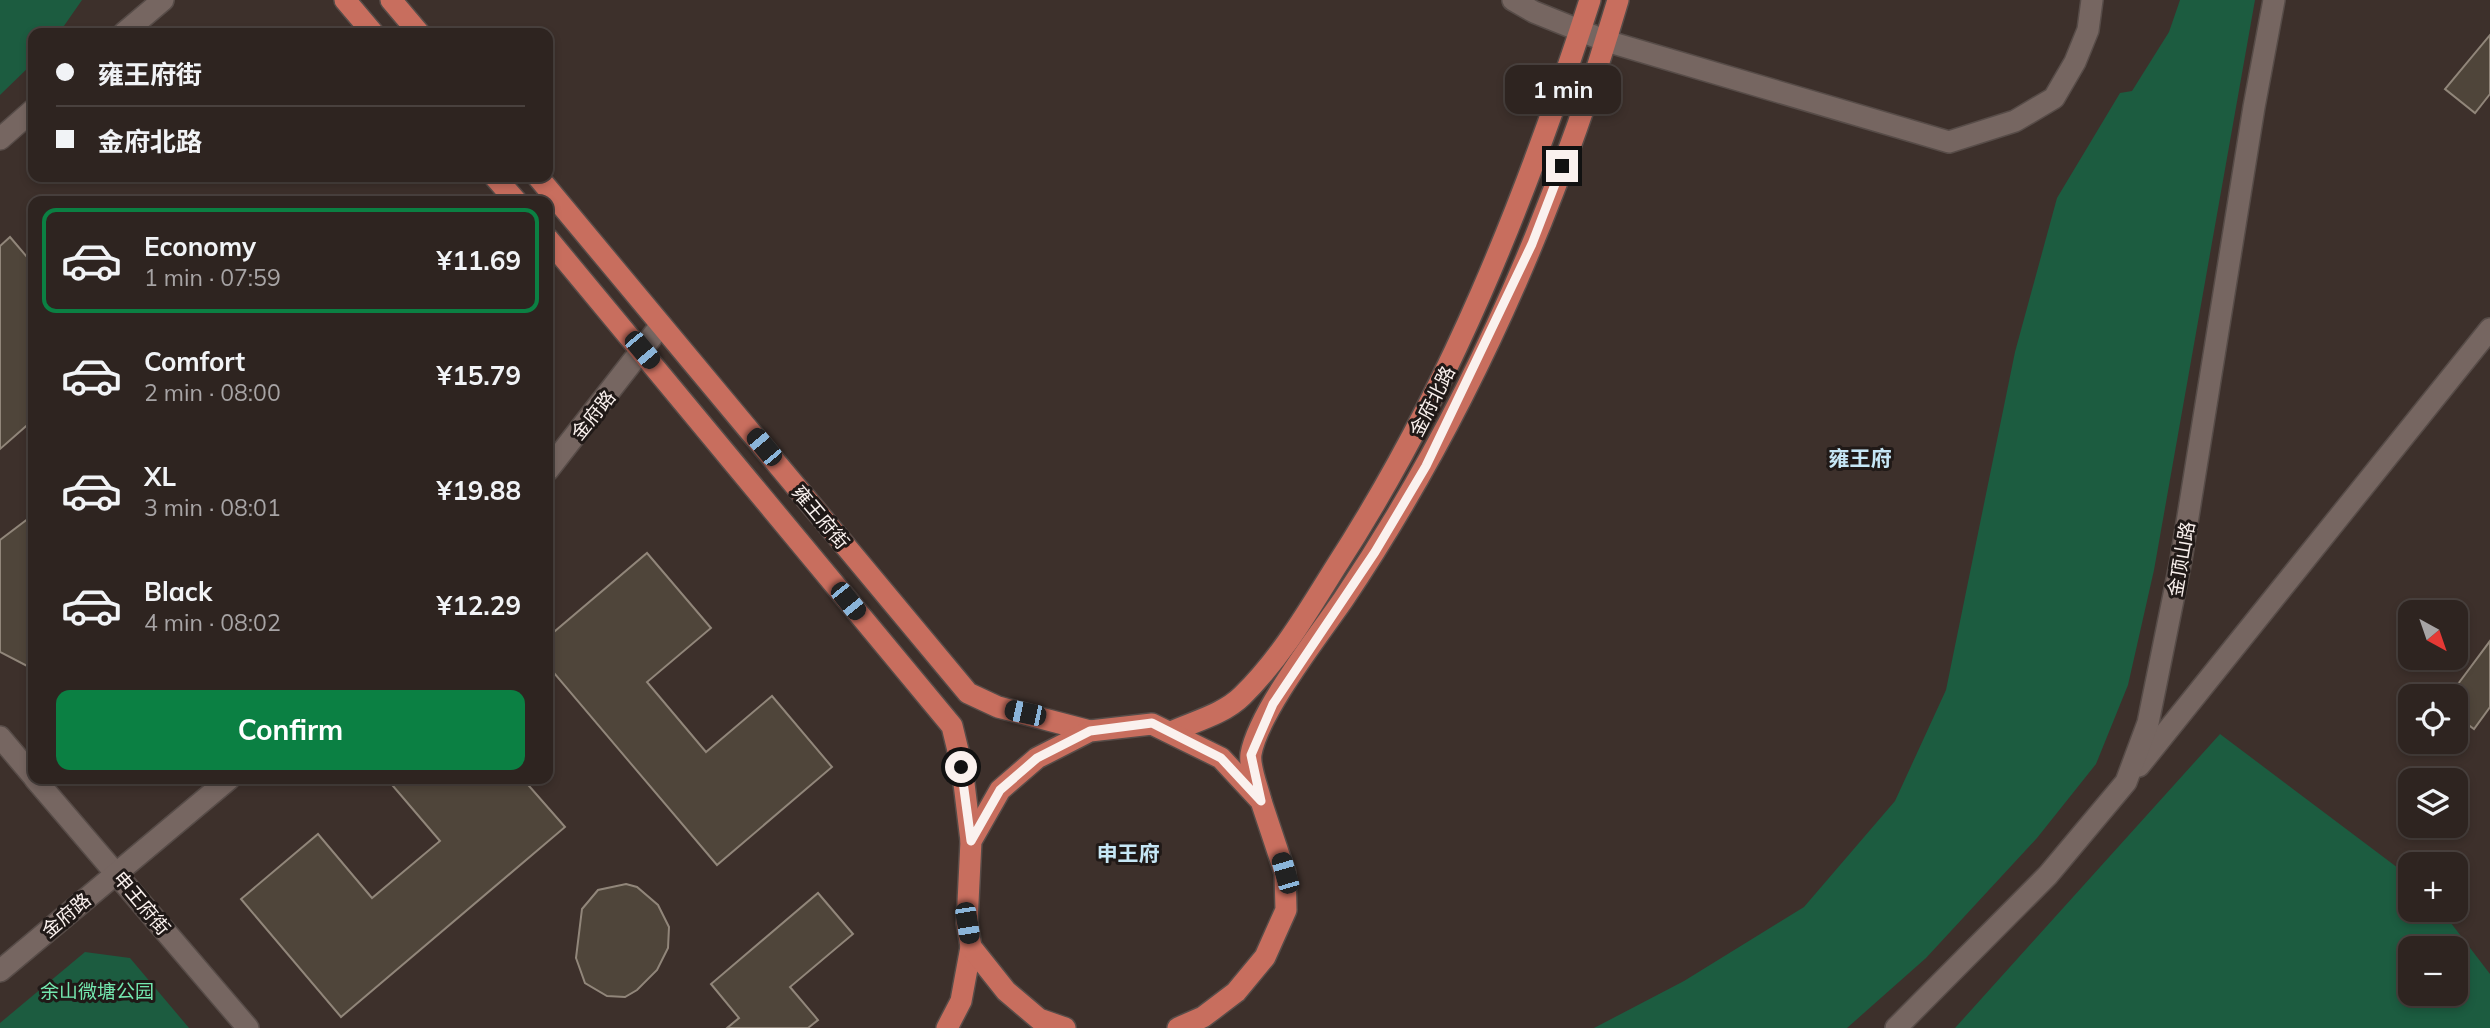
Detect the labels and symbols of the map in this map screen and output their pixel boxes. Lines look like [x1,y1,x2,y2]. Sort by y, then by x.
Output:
callout: 1 min [1504,64,1620,114]
route end [1546,150,1578,182]
car [621,327,664,373]
street label: 金府北路 [1404,362,1460,440]
street label: 金府路 [566,385,620,445]
car [743,424,786,470]
district label: 雍王府 [1829,445,1892,471]
street label: 雍王府街 [787,480,855,554]
street label: 金顶山路 [2163,519,2199,599]
car [827,578,870,624]
north arrow [2398,600,2468,670]
car [1003,698,1048,728]
route start [945,751,977,783]
district label: 申王府 [1097,840,1160,866]
car [1270,850,1301,896]
street label: 申王府街 [108,866,176,940]
street label: 金府路 [36,887,96,943]
car [954,901,981,945]
park label: 余山微塘公园 [40,979,154,1003]

